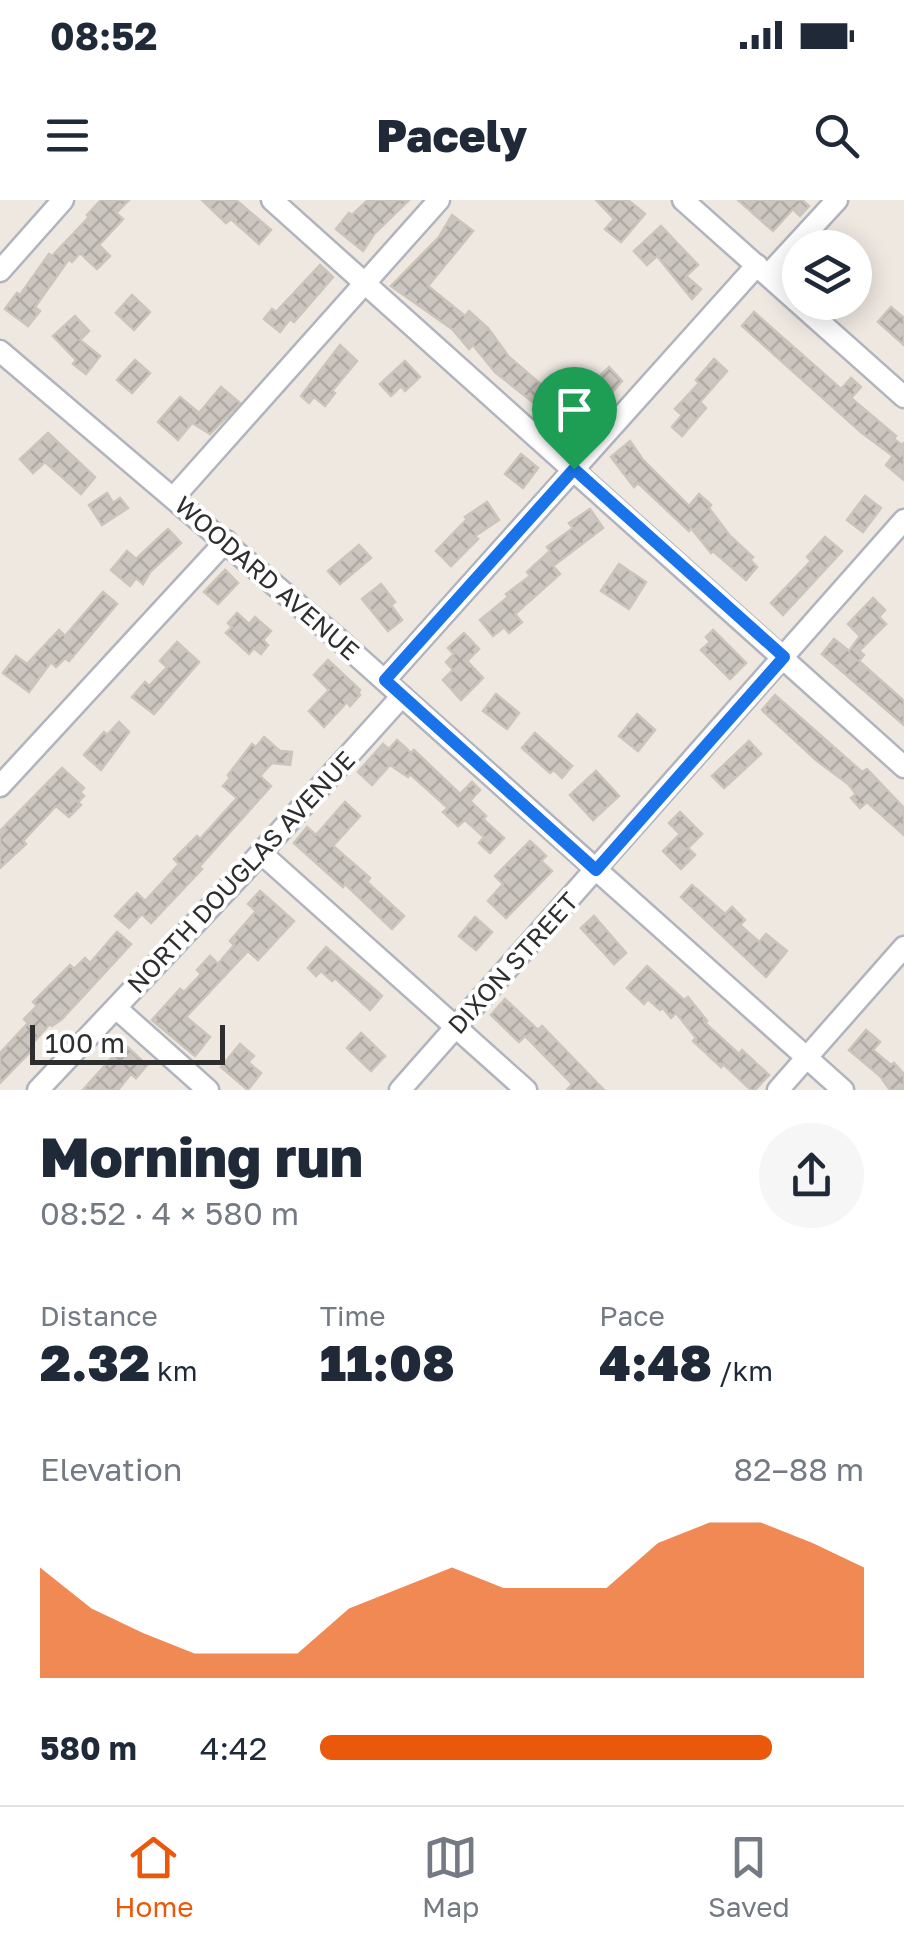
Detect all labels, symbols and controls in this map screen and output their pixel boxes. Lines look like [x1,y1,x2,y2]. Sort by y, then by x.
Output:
text: 08:52 [50,13,158,58]
icon: menu [40,108,95,163]
text: Pacely [377,108,527,162]
icon: search [809,108,864,163]
map controls [782,230,872,320]
button: layers [782,230,872,320]
pin [532,367,617,470]
icon: arrive [547,382,602,437]
street label: WOODARD AVENUE [169,489,366,666]
street label: NORTH DOUGLAS AVENUE [120,744,361,999]
street label: DIXON STREET [441,886,584,1040]
scale bar [30,1020,225,1064]
text: 100 m [45,1026,125,1059]
text: Morning run [40,1123,363,1189]
button: share [759,1123,864,1228]
text: 08:52 · 4 × 580 m [40,1194,299,1232]
text: Distance [40,1299,158,1332]
text: Time [320,1299,386,1332]
text: Pace [599,1299,665,1332]
text: 2.32 [40,1332,150,1392]
text: 11:08 [320,1332,455,1392]
text: 4:48 [599,1332,712,1392]
text: km [150,1354,198,1387]
text: /km [712,1354,773,1387]
text: Elevation [40,1450,182,1488]
text: 82–88 m [734,1450,864,1488]
text: 580 m [40,1729,137,1767]
text: 4:42 [200,1729,267,1767]
tab: Home [114,1830,193,1923]
tab: Map [422,1830,479,1923]
tab: Saved [708,1830,790,1923]

